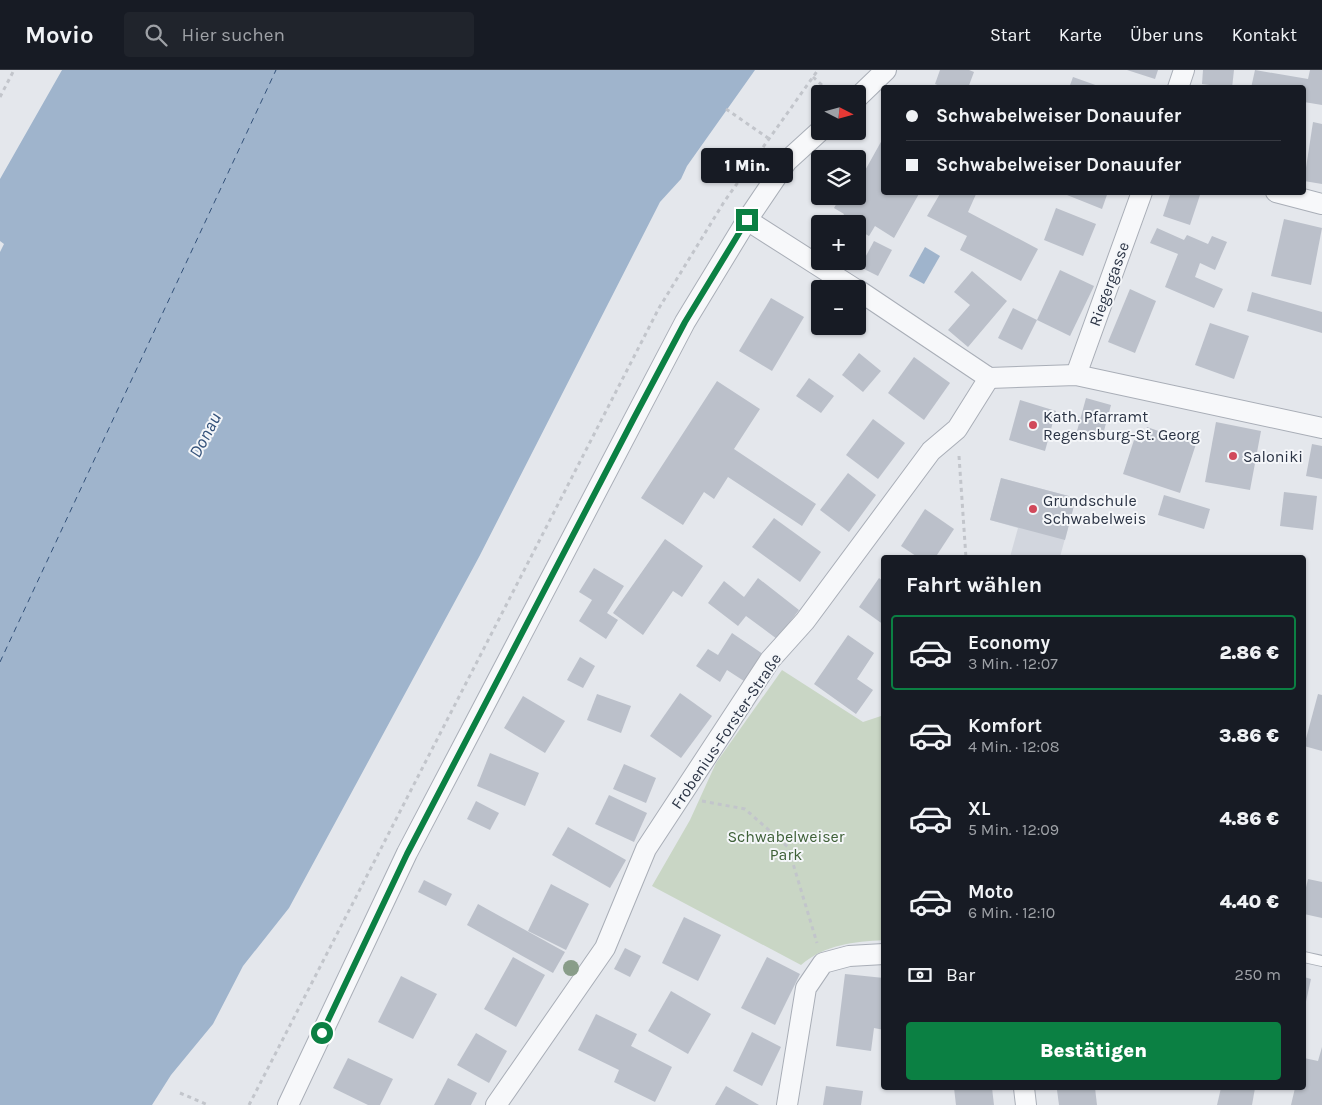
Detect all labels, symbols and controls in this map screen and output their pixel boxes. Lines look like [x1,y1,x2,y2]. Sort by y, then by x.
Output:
search box [124,12,474,57]
text: Movio [25,21,94,49]
icon: search [142,21,170,49]
text: Hier suchen [182,24,285,46]
text: Start [990,24,1031,46]
text: Karte [1059,24,1102,46]
text: Über uns [1130,24,1204,46]
text: Kontakt [1232,24,1297,46]
north arrow [811,85,866,140]
map controls [811,85,866,335]
text: Schwabelweiser Donauufer [936,105,1181,127]
callout: 1 Min. [701,148,793,182]
button: layers [811,150,866,205]
text: Schwabelweiser Donauufer [936,154,1181,176]
text: 1 Min. [724,156,770,175]
route end [736,209,758,231]
button: + [811,215,866,270]
street label: Riegergasse [1085,239,1133,329]
button: − [811,280,866,335]
place label: Kath. Pfarramt Regensburg-St. Georg [1043,407,1200,444]
water label: Donau [184,409,226,461]
marker: Kath. Pfarramt Regensburg-St. Georg [1027,419,1039,431]
place label: Saloniki [1243,447,1303,466]
marker: Saloniki [1227,450,1239,462]
place label: Grundschule Schwabelweis [1043,491,1146,528]
marker: Grundschule Schwabelweis [1027,503,1039,515]
text: Fahrt wählen [906,572,1042,598]
icon: car [908,630,953,675]
text: Economy [968,632,1050,654]
text: 2.86 € [1219,642,1279,664]
street label: Frobenius-Forster-Straße [667,650,785,812]
text: 3 Min. · 12:07 [968,654,1058,673]
icon: car [908,713,953,758]
text: Komfort [968,715,1042,737]
text: 3.86 € [1219,725,1279,747]
text: 4 Min. · 12:08 [968,737,1060,756]
icon: car [908,796,953,841]
text: XL [968,798,990,820]
text: 4.86 € [1219,808,1279,830]
text: 5 Min. · 12:09 [968,820,1059,839]
park label: Schwabelweiser Park [727,827,845,864]
icon: car [908,879,953,924]
text: Moto [968,881,1014,903]
text: 4.40 € [1220,891,1279,913]
text: 6 Min. · 12:10 [968,903,1055,922]
icon: cash [906,961,934,989]
text: Bar [946,964,975,986]
text: 250 m [1234,965,1281,984]
route start [311,1022,333,1044]
button: Bestätigen [906,1022,1281,1080]

